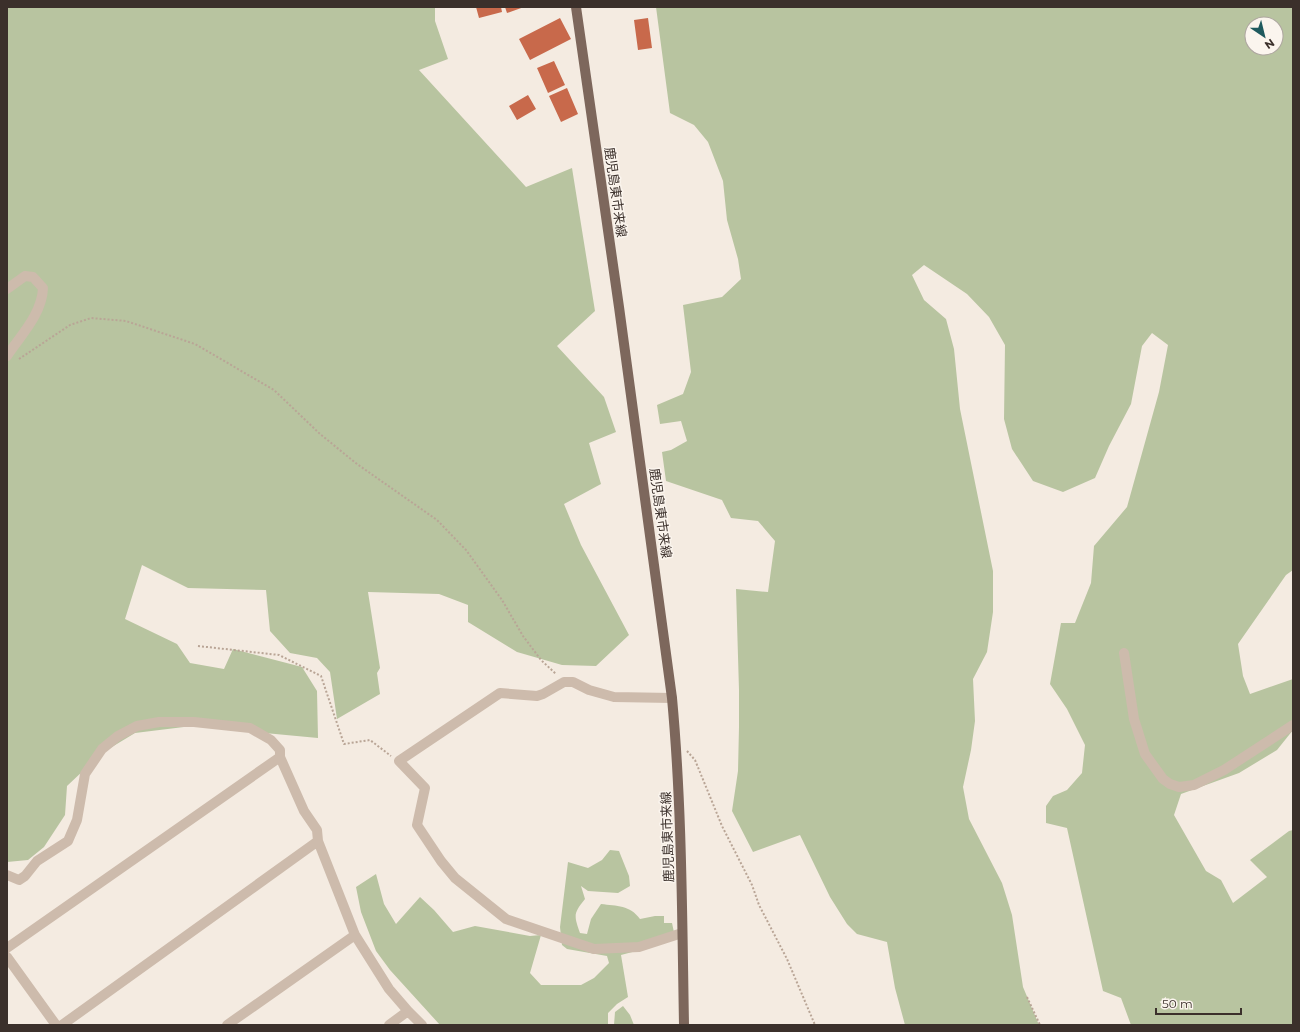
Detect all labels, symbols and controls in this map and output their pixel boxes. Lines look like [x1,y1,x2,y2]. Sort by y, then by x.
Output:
north arrow [1244,16,1284,56]
text: N [1262,36,1277,52]
street label: 鹿児島東市来線 [602,146,630,238]
street label: 鹿児島東市来線 [647,467,675,559]
street label: 鹿児島東市来線 [657,791,677,883]
scale bar [1156,990,1241,1016]
text: 50 m [1162,996,1193,1011]

